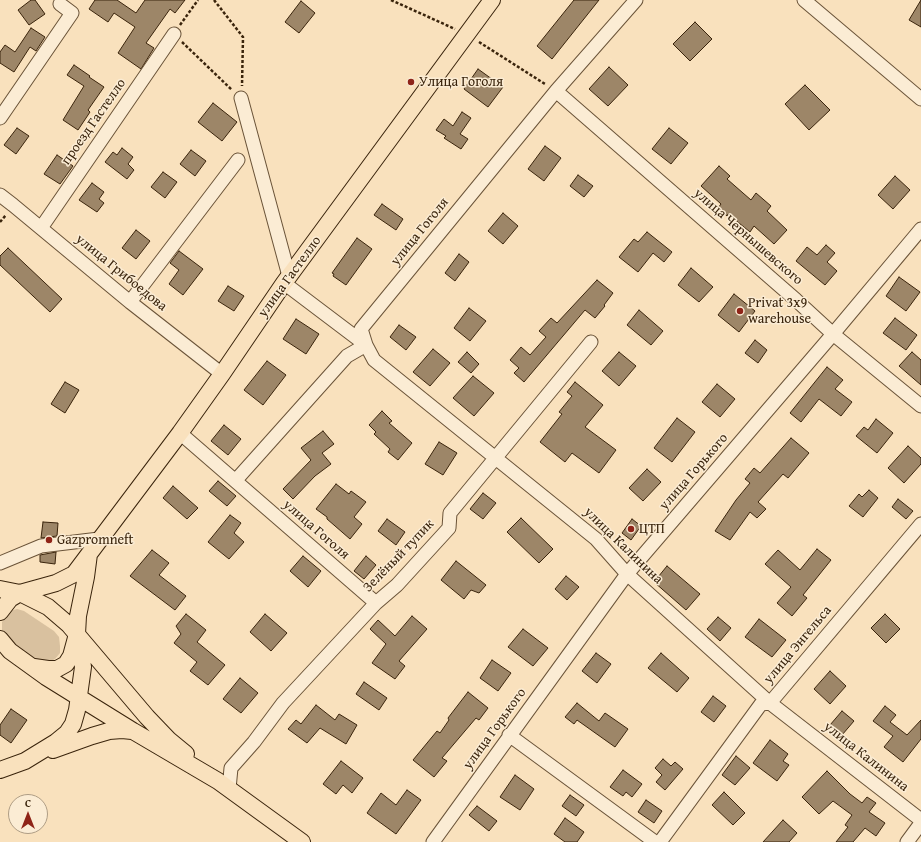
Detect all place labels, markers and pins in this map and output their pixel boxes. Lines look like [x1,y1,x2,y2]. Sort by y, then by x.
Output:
place label: Улица Гоголя [419,74,503,90]
marker: Улица Гоголя [406,77,416,87]
place label: Privat 3x9 warehouse [748,295,811,328]
marker: Privat 3x9 warehouse [735,306,745,316]
place label: ЦТП [639,521,665,537]
marker: ЦТП [626,524,636,534]
place label: Gazpromneft [57,532,134,548]
marker: Gazpromneft [44,535,54,545]

